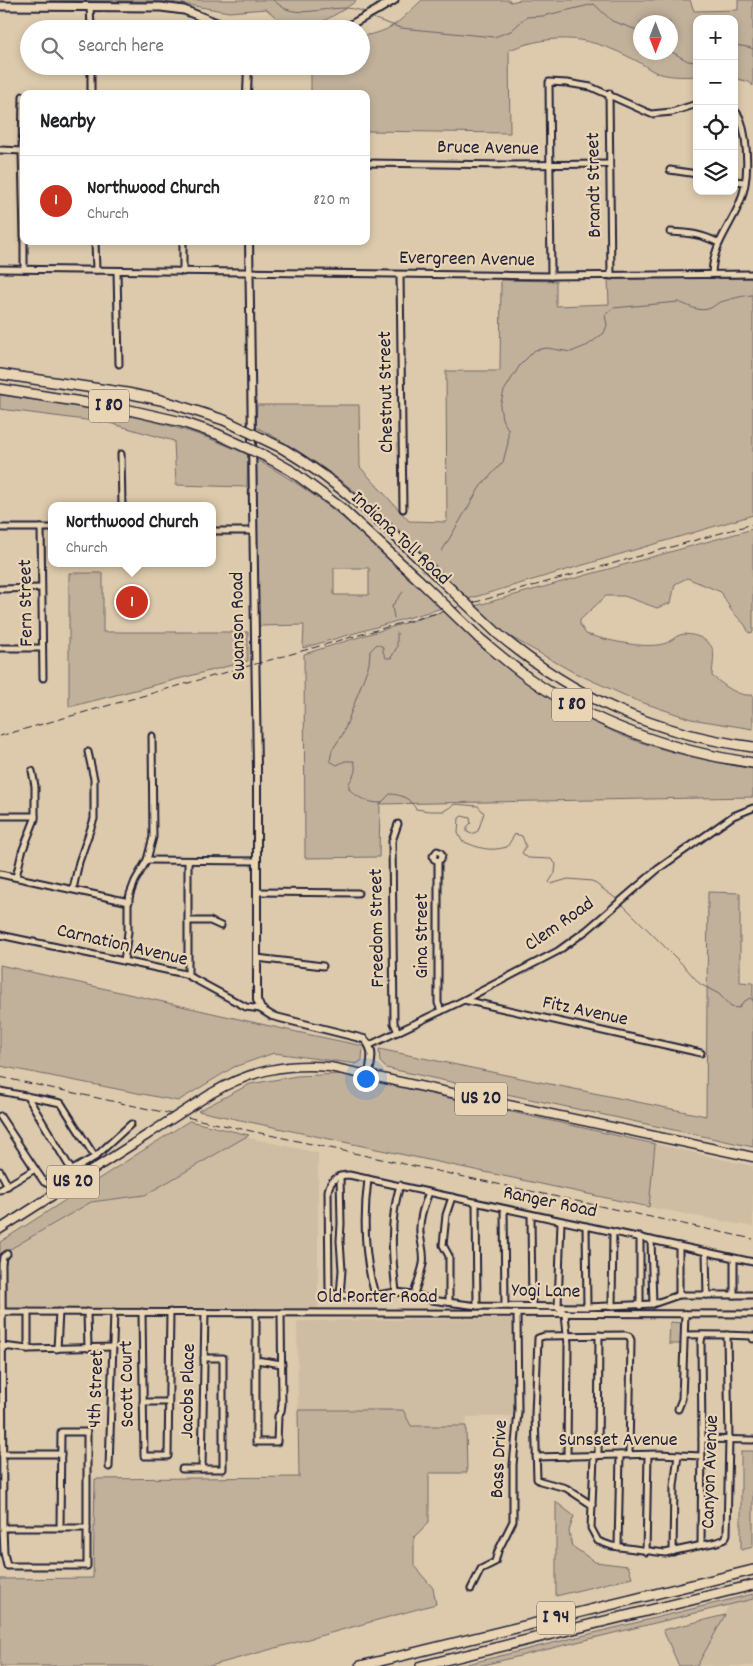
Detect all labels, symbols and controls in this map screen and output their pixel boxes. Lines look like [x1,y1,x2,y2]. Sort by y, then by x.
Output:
north arrow [633,15,678,60]
map controls [693,15,738,195]
button: + [693,15,738,60]
search box [20,20,370,75]
icon: search [38,34,66,62]
text: Search here [78,34,164,61]
button: − [693,60,738,105]
button: locate [693,105,738,150]
text: Nearby [40,108,95,138]
street label: Brandt Street [580,132,610,238]
street label: Bruce Avenue [437,134,539,164]
button: layers [693,150,738,195]
text: Northwood Church [87,176,220,203]
text: 1 [54,189,58,212]
text: 820 m [313,189,350,212]
text: Church [87,203,129,226]
street label: Evergreen Avenue [399,245,535,275]
street label: Chestnut Street [372,331,402,453]
road number: I 80 [89,390,129,422]
street label: Indiana Toll Road [344,485,456,593]
popup [48,502,216,567]
text: Northwood Church [66,510,198,537]
text: Church [66,537,107,560]
street label: Fern Street [12,559,42,647]
street label: Swanson Road [224,571,254,681]
pin: 1 [116,583,148,621]
road number: I 80 [552,688,592,722]
street label: Freedom Street [363,868,393,988]
street label: Clem Road [520,891,600,959]
street label: Gina Street [409,893,437,979]
street label: Carnation Avenue [54,917,191,975]
street label: Fitz Avenue [540,989,631,1035]
your location [353,1066,379,1092]
road number: US 20 [455,1082,507,1116]
road number: US 20 [47,1166,99,1198]
street label: Ranger Road [500,1179,600,1227]
street label: Yogi Lane [511,1277,581,1307]
street label: Old Porter Road [316,1284,438,1312]
street label: Scott Court [113,1340,143,1428]
street label: Jacobs Place [174,1343,204,1439]
street label: 4th Street [82,1350,112,1428]
street label: Canyon Avenue [695,1414,727,1529]
street label: Bass Drive [484,1419,516,1499]
street label: Sunsset Avenue [559,1427,678,1455]
road number: I 94 [537,1602,575,1635]

